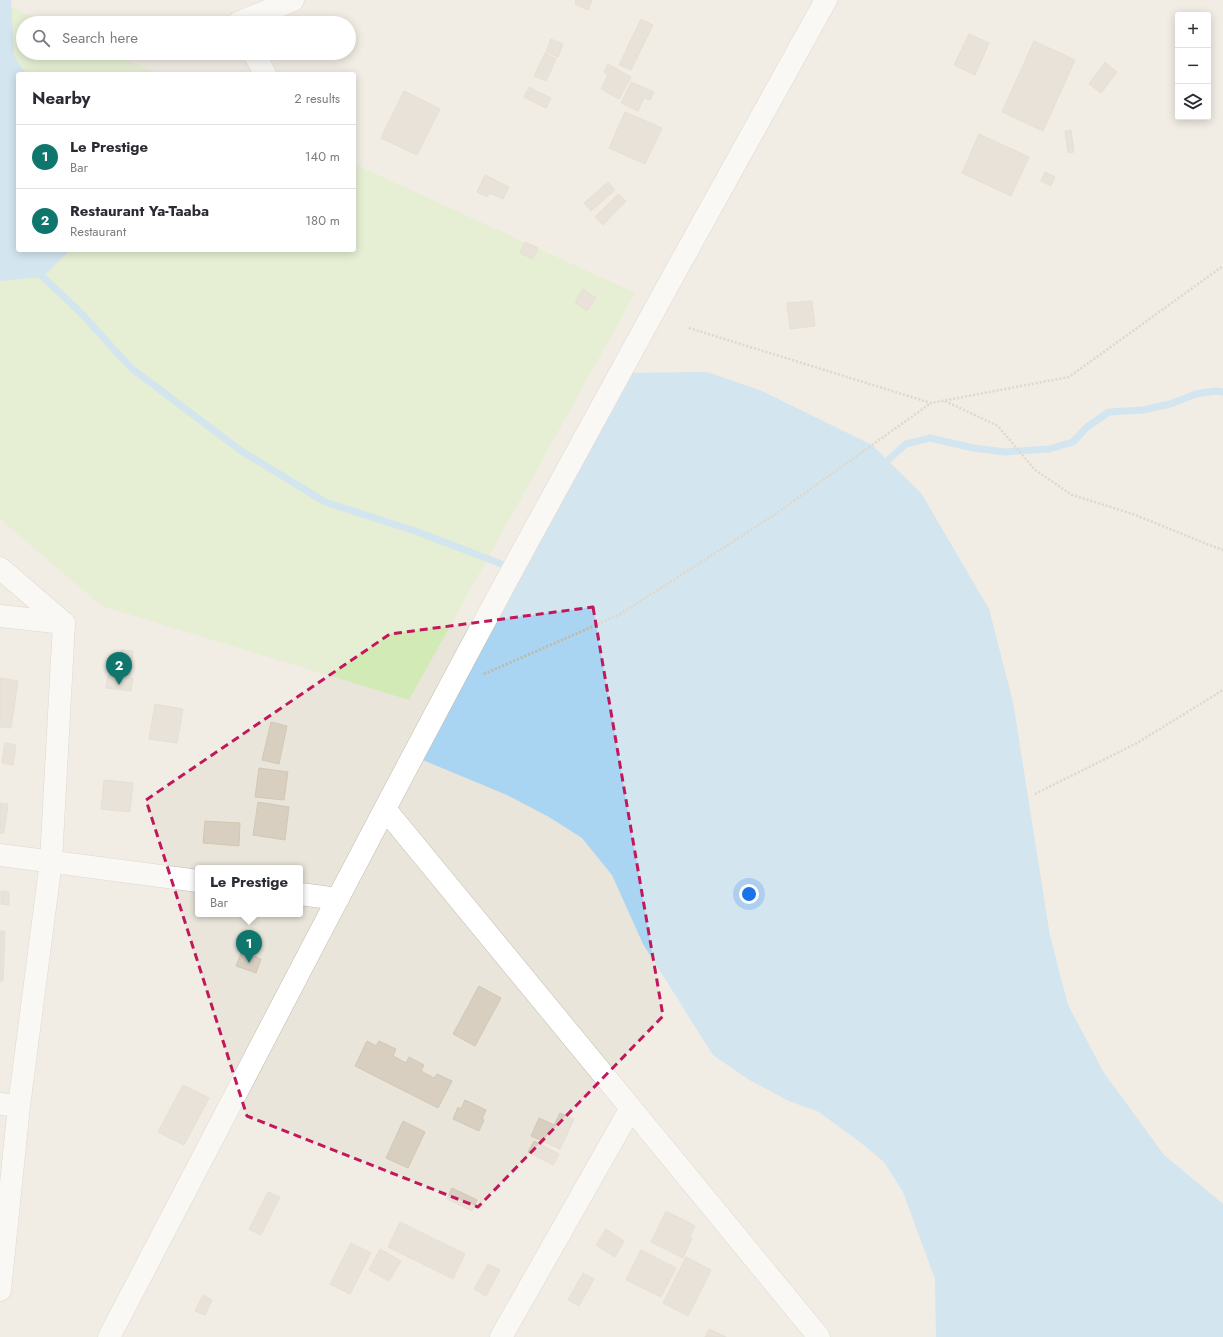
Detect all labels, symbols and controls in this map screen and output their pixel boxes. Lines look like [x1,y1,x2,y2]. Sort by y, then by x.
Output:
map controls [1175,12,1211,120]
button: + [1175,12,1211,48]
search box [16,16,356,60]
icon: search [30,27,52,49]
text: Search here [62,27,138,49]
button: − [1175,48,1211,84]
button: layers [1175,84,1211,120]
text: Nearby [32,86,90,110]
text: 2 results [294,89,340,108]
text: Le Prestige [70,136,148,158]
text: 1 [42,147,48,166]
text: 140 m [305,147,340,166]
text: Bar [70,158,88,177]
text: Restaurant Ya-Taaba [70,200,209,222]
text: 2 [41,211,49,230]
text: 180 m [305,211,340,230]
text: Restaurant [70,222,126,241]
pin: 2 [106,652,132,685]
popup [195,865,303,917]
text: Le Prestige [210,871,288,893]
your location [739,884,759,904]
text: Bar [210,893,228,912]
pin: 1 [236,930,262,963]

